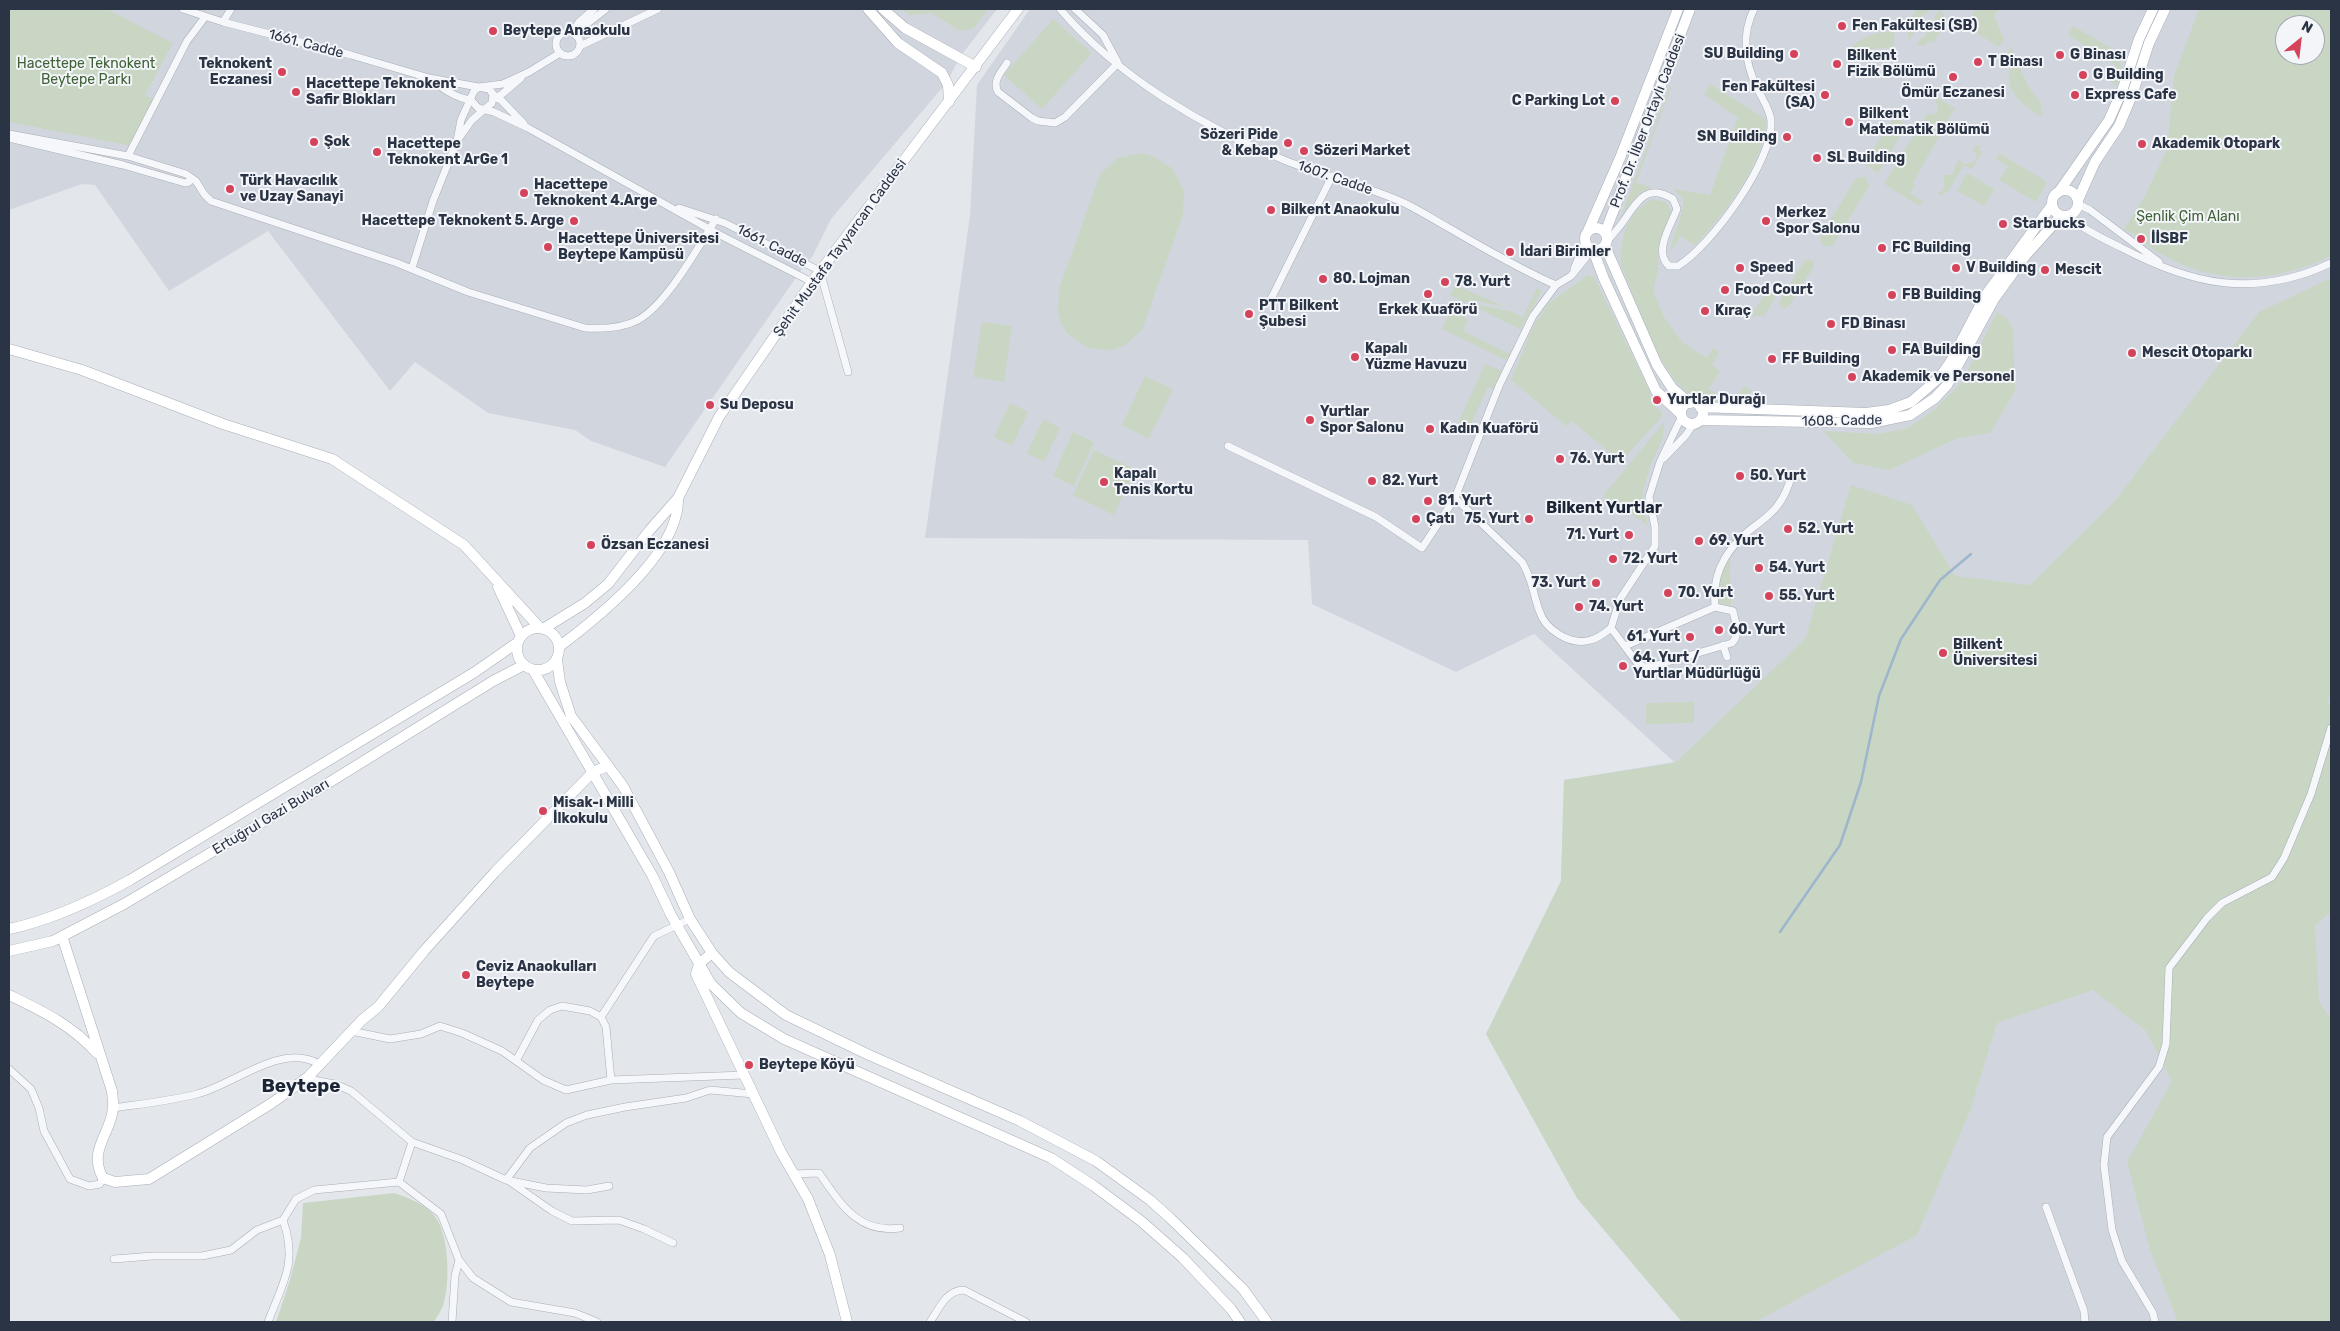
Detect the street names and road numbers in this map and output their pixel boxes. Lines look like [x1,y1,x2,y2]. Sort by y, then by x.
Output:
street label: 1661. Cadde [267,26,345,62]
street label: Prof. Dr. İlber Ortaylı Caddesi [1607,32,1689,210]
street label: Şehit Mustafa Tayyarcan Caddesi [770,156,910,340]
street label: 1607. Cadde [1295,157,1375,199]
street label: 1661. Cadde [734,221,810,271]
street label: 1608. Cadde [1802,412,1882,430]
street label: Ertuğrul Gazi Bulvarı [210,776,332,858]

